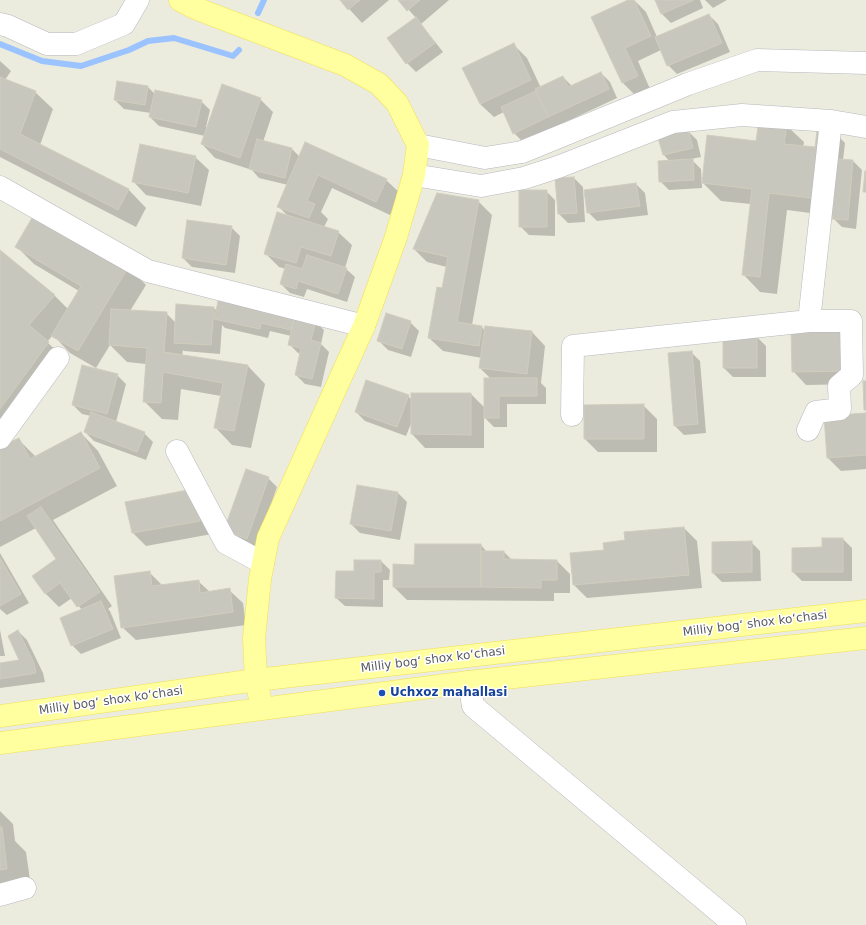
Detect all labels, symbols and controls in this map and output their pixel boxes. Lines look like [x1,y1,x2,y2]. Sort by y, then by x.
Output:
street label: Milliy bog‘ shox ko‘chasi [682,608,828,640]
street label: Milliy bog‘ shox ko‘chasi [360,644,506,676]
street label: Milliy bog‘ shox ko‘chasi [38,684,184,718]
place label: Uchxoz mahallasi [390,686,507,700]
marker: Uchxoz mahallasi [377,688,387,698]

